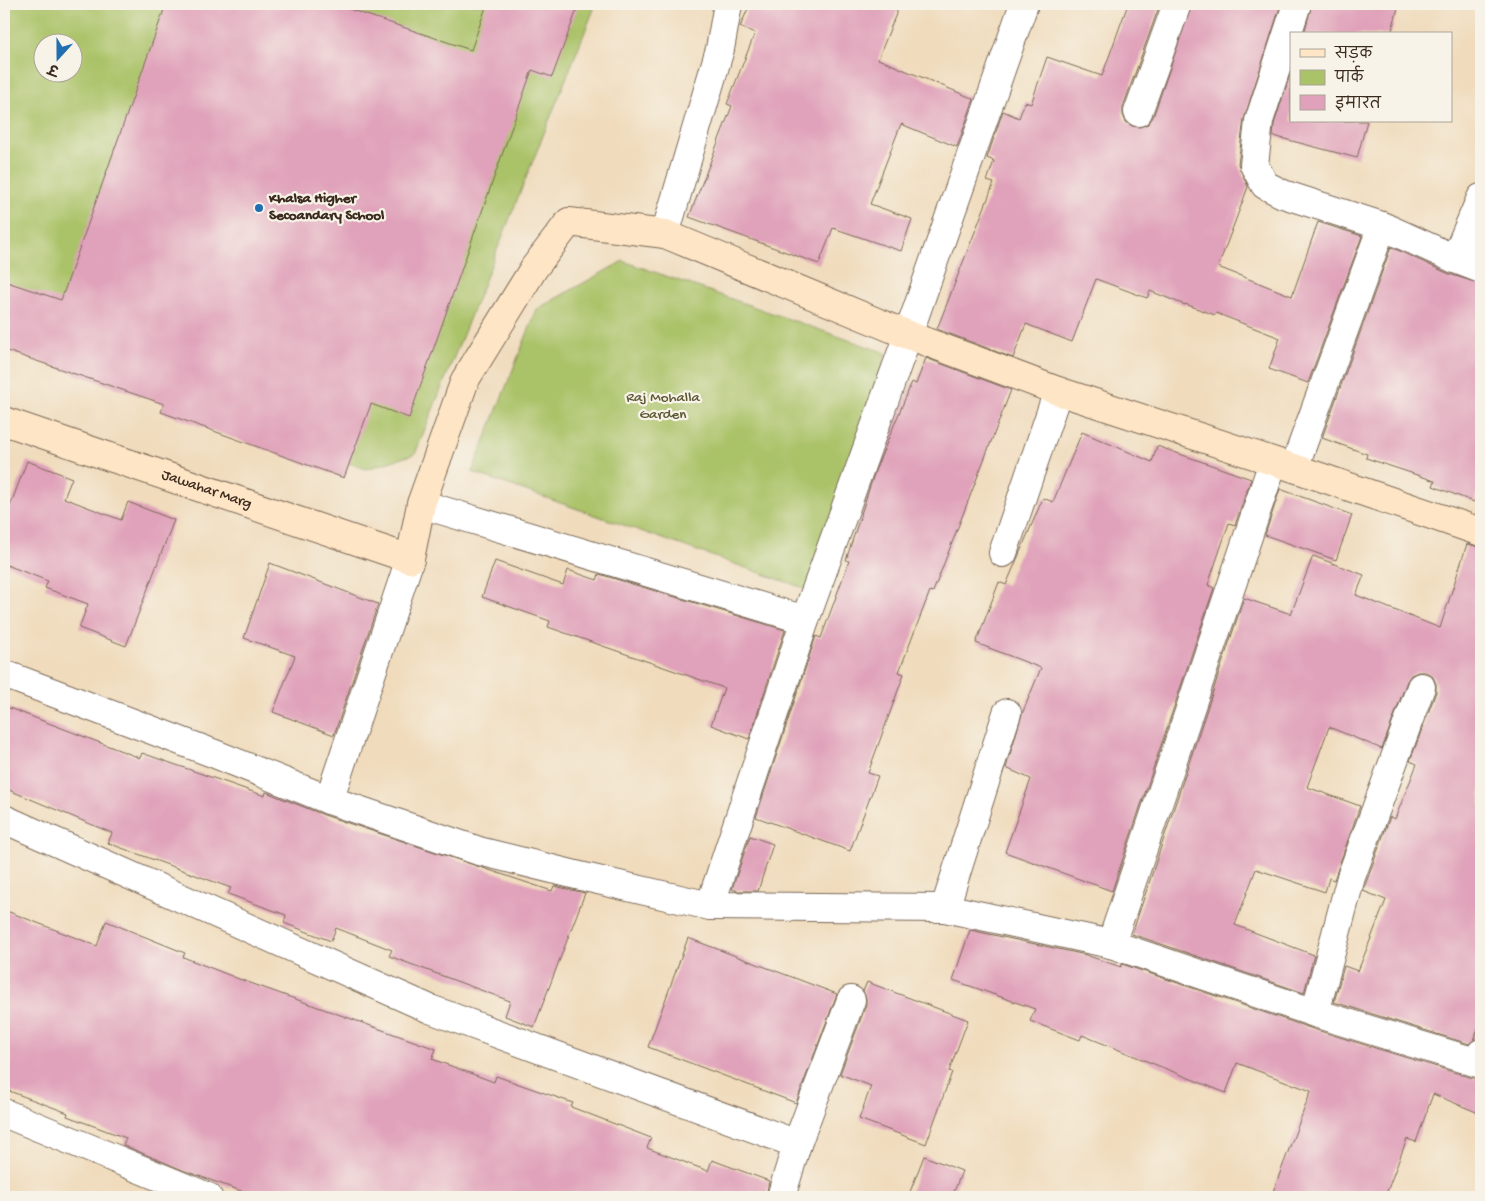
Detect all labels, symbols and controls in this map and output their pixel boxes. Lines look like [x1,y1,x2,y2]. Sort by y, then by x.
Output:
north arrow [32,32,82,82]
legend [1290,32,1452,122]
text: सड़क [1334,46,1373,64]
text: उ [45,58,64,78]
text: पार्क [1334,65,1365,88]
text: इमारत [1335,95,1382,114]
place label: Khalsa Higher Secoandary School [268,190,385,225]
marker: Khalsa Higher Secoandary School [253,202,265,214]
park label: Raj Mohalla Garden [626,389,700,424]
street label: Jawahar Marg [159,466,254,514]

